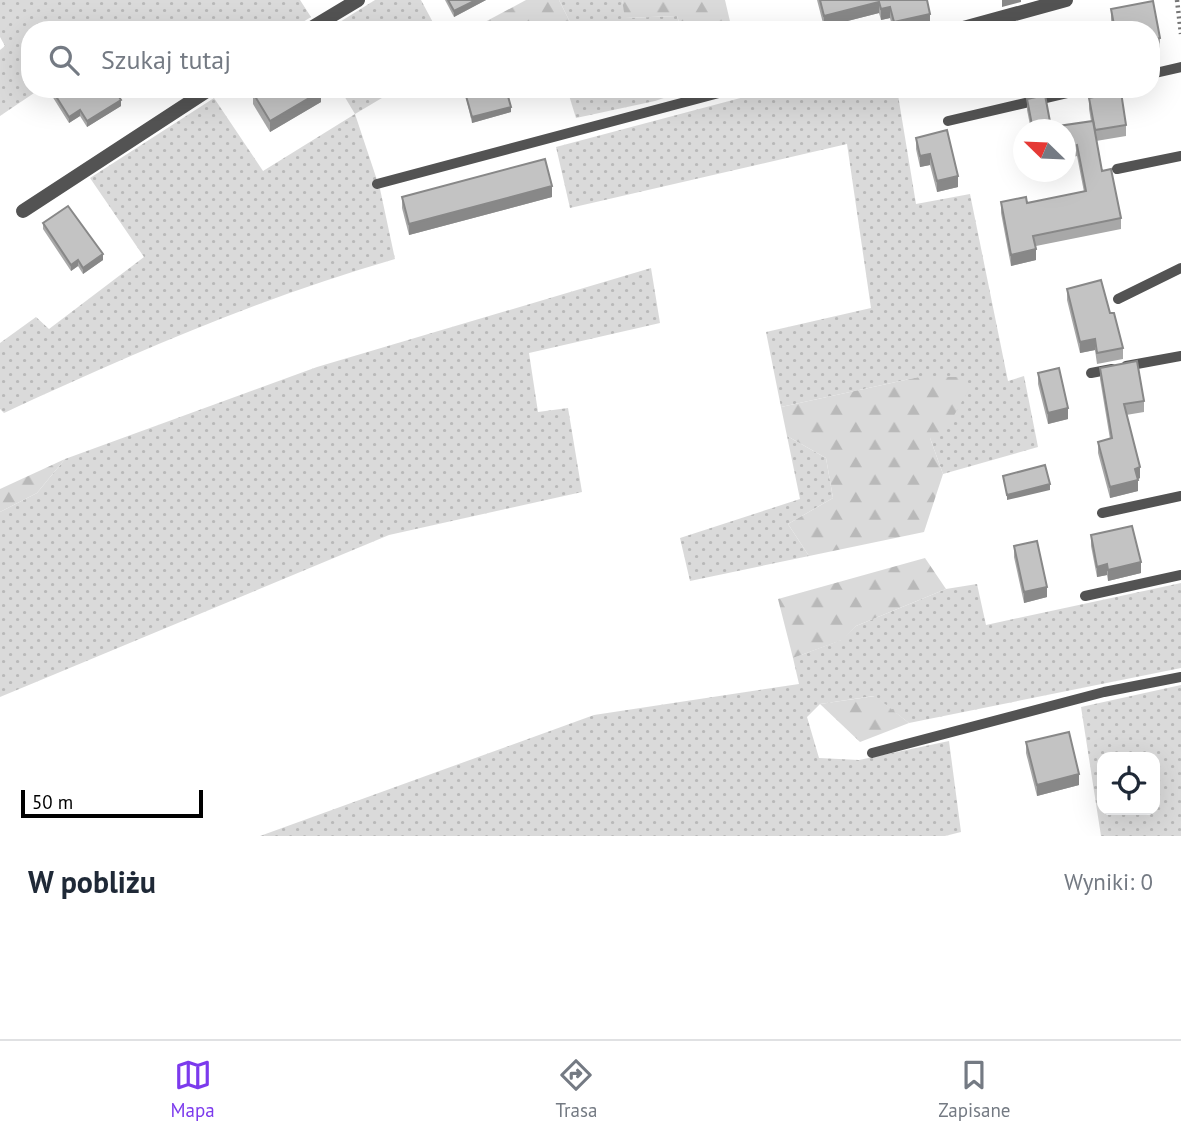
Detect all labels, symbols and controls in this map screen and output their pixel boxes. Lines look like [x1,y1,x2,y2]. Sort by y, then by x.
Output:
search box [21,21,1160,98]
icon: search [45,41,83,79]
text: Szukaj tutaj [101,43,231,76]
north arrow [1013,119,1076,182]
map controls [1097,752,1160,815]
button: locate [1097,752,1160,815]
scale bar [21,787,203,819]
text: 50 m [32,790,73,814]
text: W pobliżu [28,862,156,901]
text: Wyniki: 0 [1064,867,1153,896]
tab: Mapa [170,1056,215,1122]
tab: Trasa [556,1056,597,1122]
tab: Zapisane [938,1056,1011,1122]

